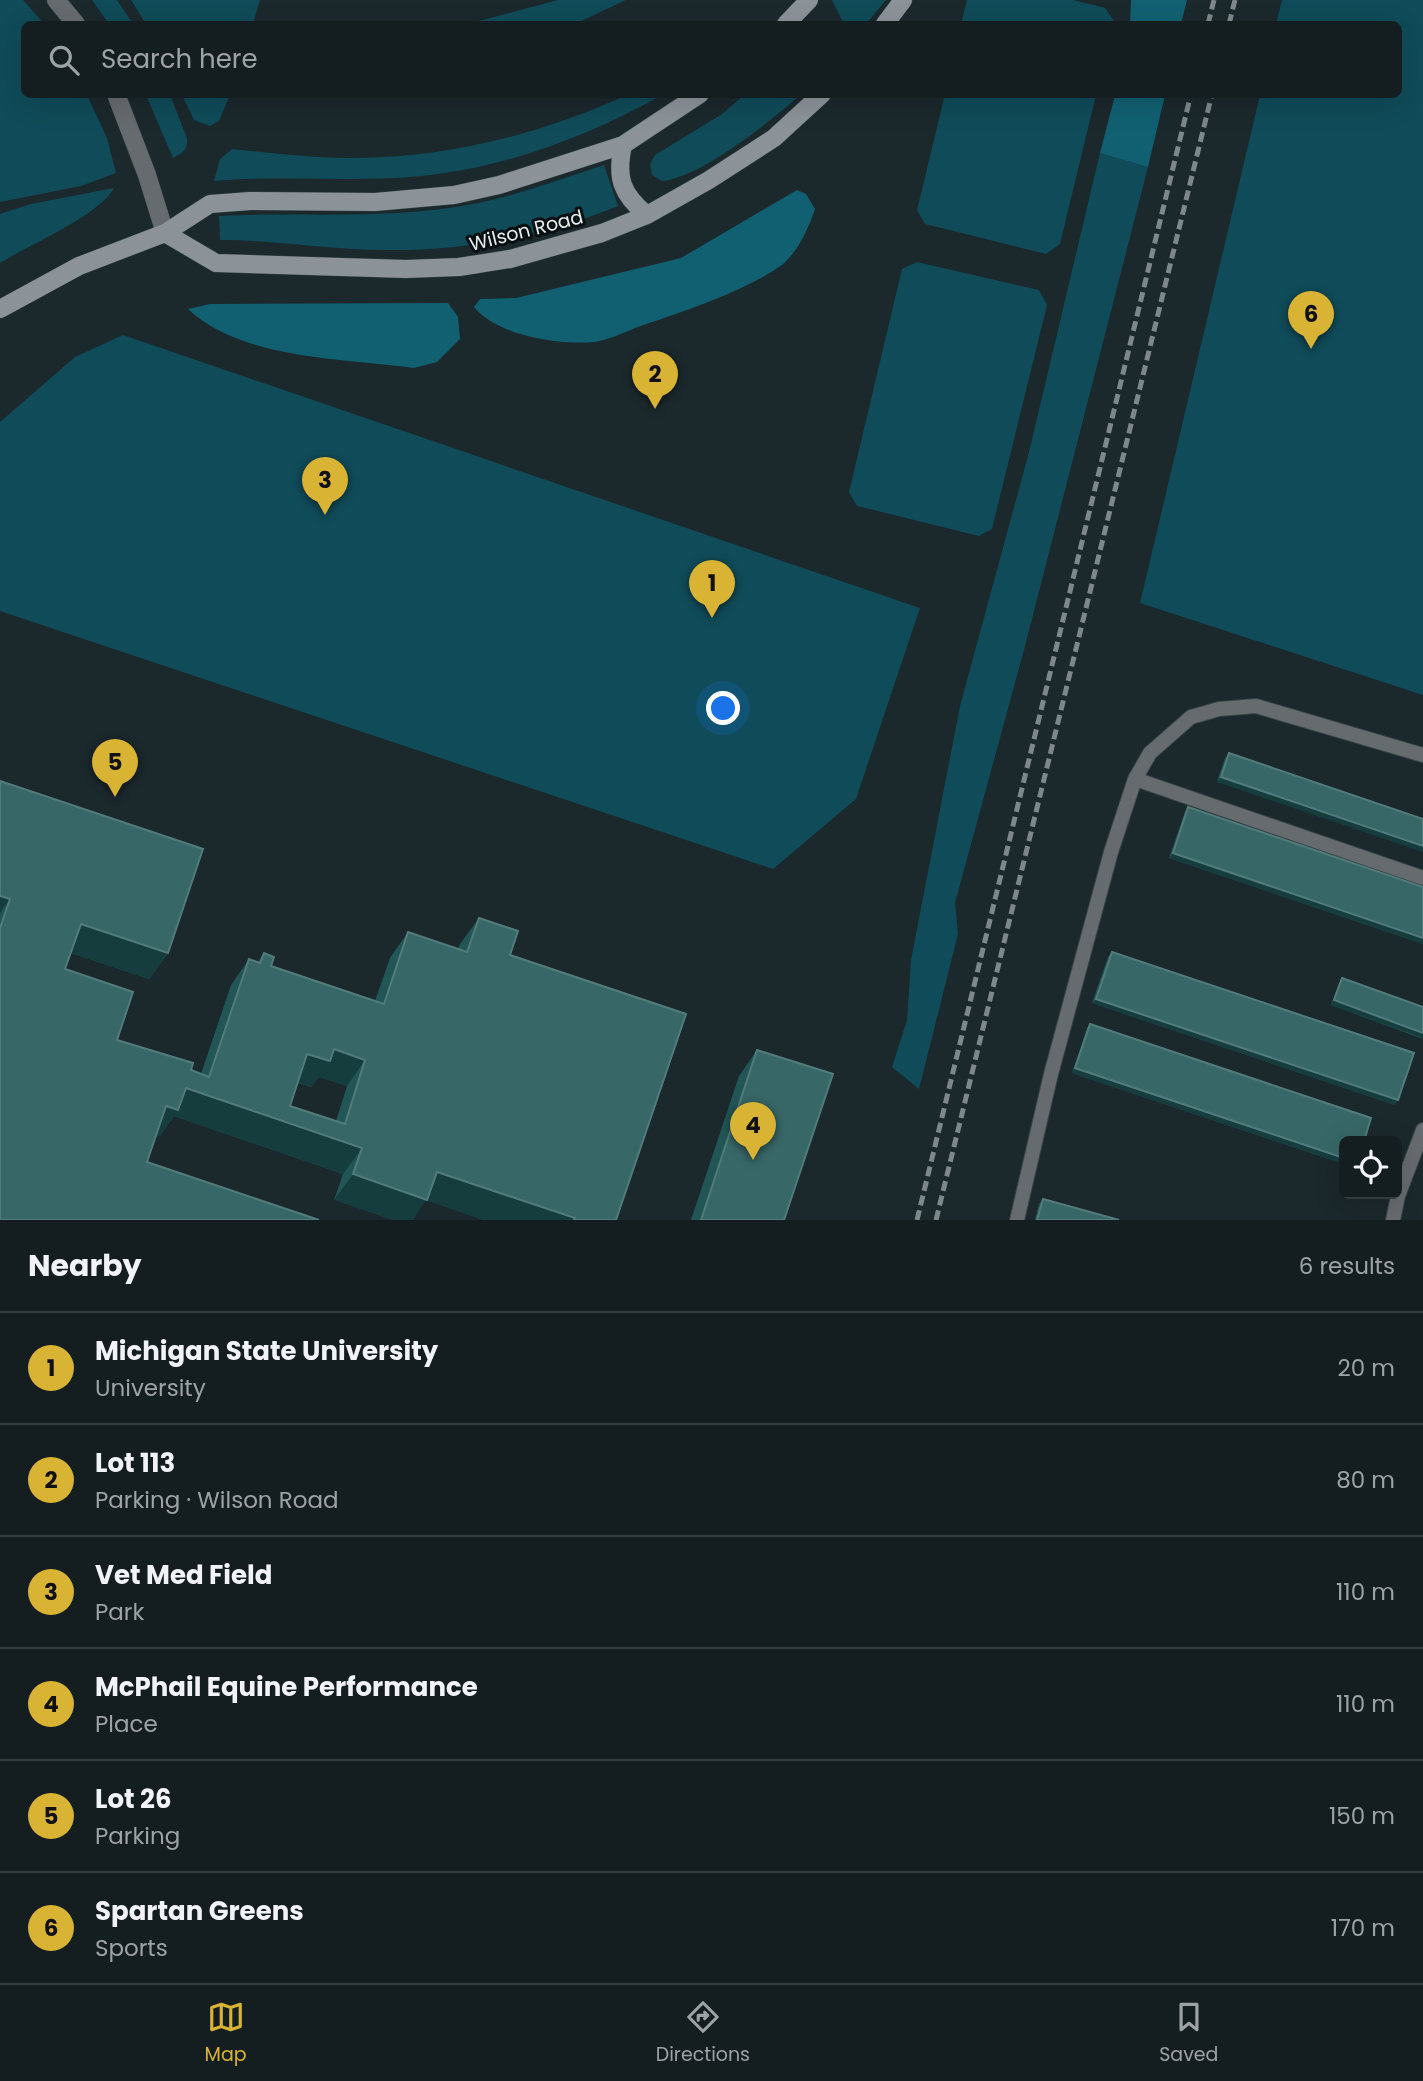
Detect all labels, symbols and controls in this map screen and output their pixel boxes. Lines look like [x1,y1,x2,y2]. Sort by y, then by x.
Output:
search box [21,21,1402,98]
icon: search [45,41,83,79]
text: Search here [101,41,258,77]
street label: Wilson Road [466,203,586,258]
pin: 6 [1288,291,1334,349]
pin: 2 [632,351,678,409]
pin: 3 [302,457,348,515]
pin: 1 [689,560,735,618]
your location [706,691,740,725]
pin: 5 [92,739,138,797]
pin: 4 [730,1102,776,1160]
map controls [1339,1136,1402,1199]
button: locate [1339,1136,1402,1199]
text: Nearby [28,1244,142,1287]
text: 6 results [1299,1250,1395,1282]
text: Michigan State University [95,1333,438,1369]
text: 1 [47,1352,55,1384]
text: 20 m [1337,1352,1395,1384]
text: University [95,1372,206,1404]
text: Lot 113 [95,1445,175,1481]
text: 2 [44,1464,58,1496]
text: 80 m [1336,1464,1395,1496]
text: Parking · Wilson Road [95,1484,339,1516]
text: Vet Med Field [95,1557,272,1593]
text: 3 [44,1576,58,1608]
text: 110 m [1336,1576,1395,1608]
text: Park [95,1596,144,1628]
text: McPhail Equine Performance [95,1669,478,1705]
text: 4 [43,1688,59,1720]
text: 110 m [1336,1688,1395,1720]
text: Place [95,1708,158,1740]
text: Lot 26 [95,1781,171,1817]
text: 5 [44,1800,58,1832]
text: 150 m [1329,1800,1395,1832]
text: Parking [95,1820,180,1852]
text: Spartan Greens [95,1893,304,1929]
text: 6 [44,1912,58,1944]
text: 170 m [1331,1912,1395,1944]
text: Sports [95,1932,168,1964]
tab: Map [205,1998,247,2069]
tab: Directions [656,1998,750,2069]
tab: Saved [1159,1998,1218,2069]

